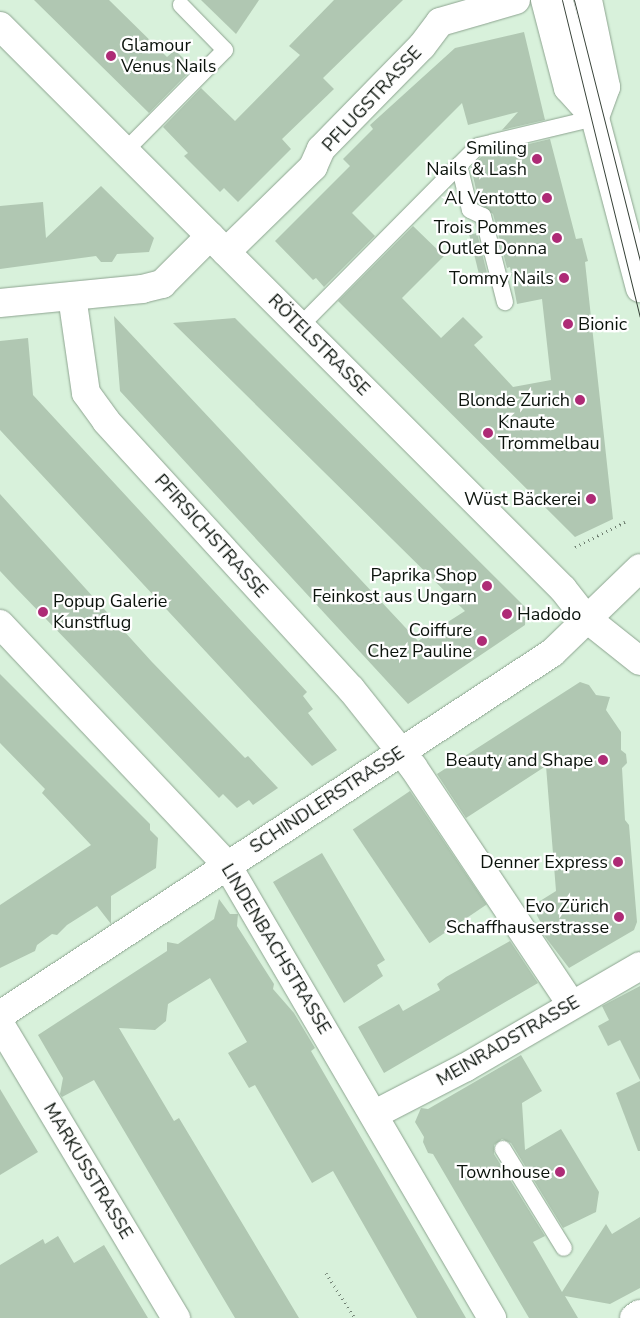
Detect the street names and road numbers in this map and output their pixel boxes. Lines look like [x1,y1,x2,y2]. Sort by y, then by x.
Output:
street label: PFLUGSTRASSE [318,42,426,156]
street label: RÖTELSTRASSE [264,290,374,400]
street label: PFIRSICHSTRASSE [150,470,272,602]
street label: SCHINDLERSTRASSE [246,742,408,858]
street label: LINDENBACHSTRASSE [217,860,335,1038]
street label: MEINRADSTRASSE [433,991,583,1091]
street label: MARKUSSTRASSE [39,1099,137,1243]

